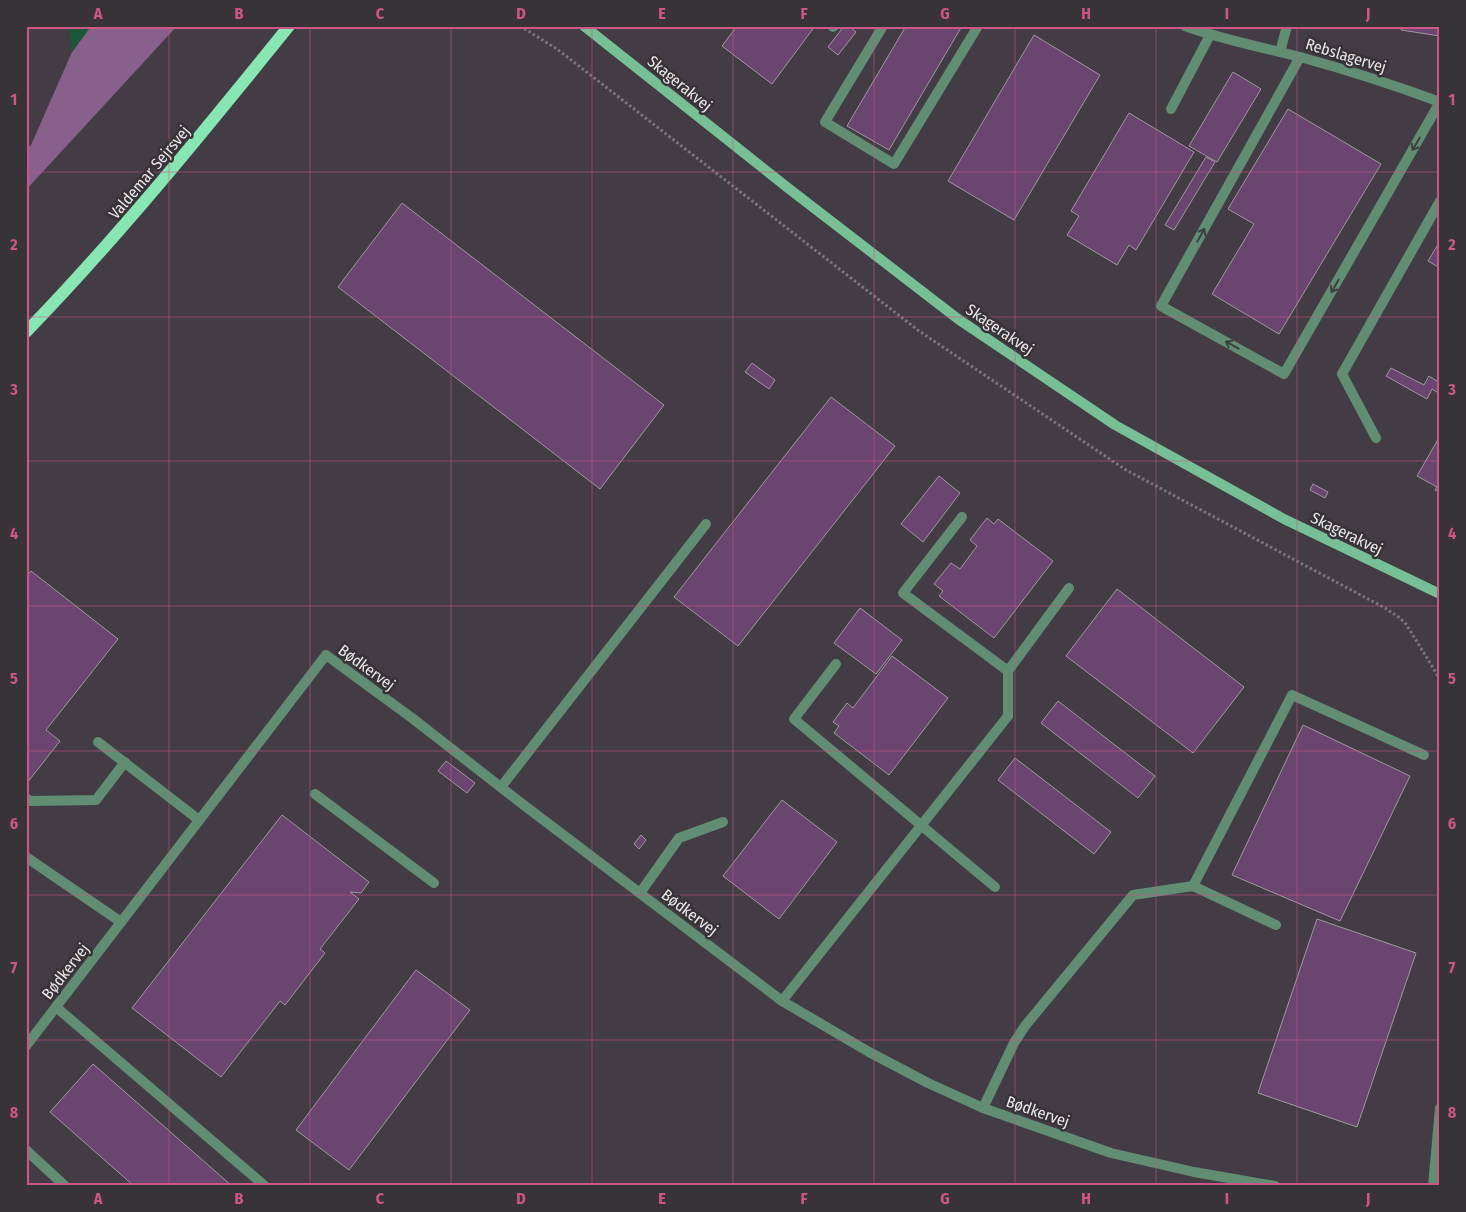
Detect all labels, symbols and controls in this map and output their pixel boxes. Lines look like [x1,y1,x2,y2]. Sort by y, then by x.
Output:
text: A [93,4,103,23]
text: B [235,4,244,23]
text: C [376,4,385,23]
text: D [516,4,526,23]
text: E [658,4,666,23]
text: F [800,4,808,23]
text: G [940,4,950,23]
text: H [1081,4,1091,23]
text: I [1225,4,1229,23]
text: J [1365,4,1370,23]
street label: Rebslagervej [1303,34,1388,77]
street label: Skagerakvej [644,52,716,115]
text: 1 [11,90,17,109]
text: 1 [1449,90,1455,109]
street label: Valdemar Sejrsvej [105,122,194,223]
one-way arrow [1410,137,1420,151]
one-way arrow [1196,227,1206,242]
text: 2 [9,235,18,254]
text: 2 [1447,235,1456,254]
one-way arrow [1330,278,1340,293]
street label: Skagerakvej [962,300,1037,359]
one-way arrow [1225,340,1239,350]
text: 3 [9,380,18,399]
text: 3 [1447,380,1456,399]
street label: Skagerakvej [1308,508,1386,559]
text: 4 [10,524,18,543]
text: 4 [1448,524,1456,543]
street label: Bødkervej [335,640,399,694]
text: 5 [10,669,18,688]
text: 5 [1448,669,1456,688]
text: 6 [10,814,18,833]
text: 6 [1448,814,1456,833]
street label: Bødkervej [658,885,722,940]
street label: Bødkervej [38,940,93,1003]
text: 7 [11,958,18,977]
text: 7 [1449,958,1456,977]
street label: Bødkervej [1004,1092,1072,1131]
text: 8 [10,1103,19,1122]
text: 8 [1448,1103,1457,1122]
text: A [93,1189,103,1208]
text: B [235,1189,244,1208]
text: C [376,1189,385,1208]
text: D [516,1189,526,1208]
text: E [658,1189,666,1208]
text: F [800,1189,808,1208]
text: G [940,1189,950,1208]
text: H [1081,1189,1091,1208]
text: I [1225,1189,1229,1208]
text: J [1365,1189,1370,1208]

